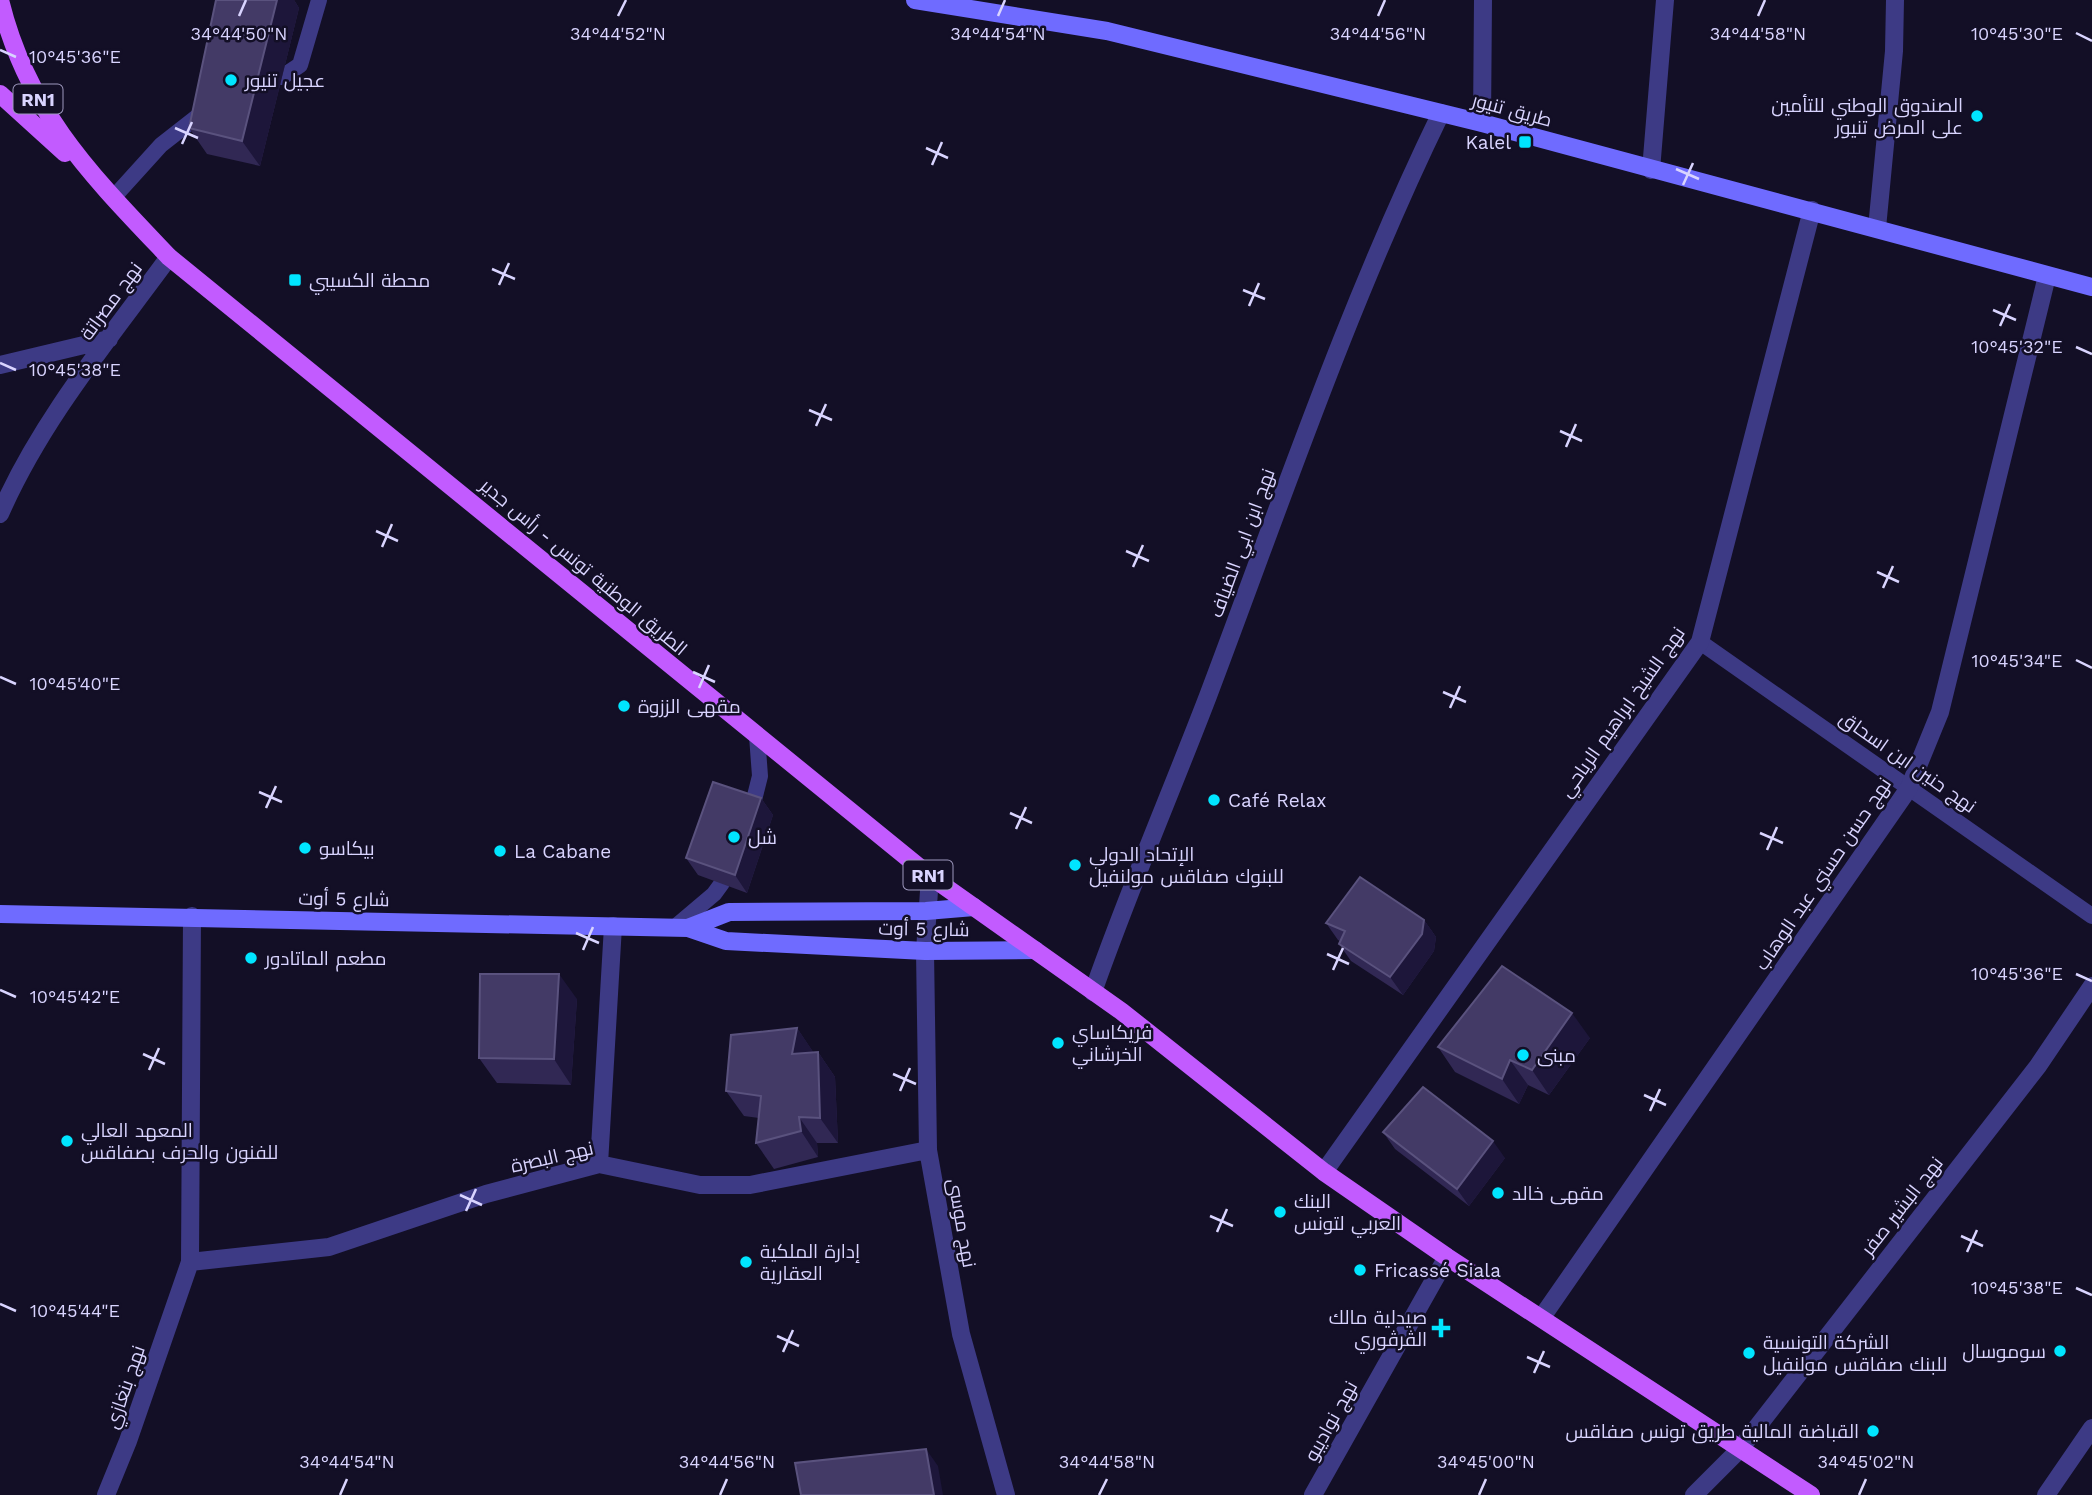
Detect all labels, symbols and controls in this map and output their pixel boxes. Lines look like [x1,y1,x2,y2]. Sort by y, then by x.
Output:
text: 34°44'50"N [191,23,287,44]
text: 34°44'52"N [570,23,666,44]
text: 34°44'54"N [950,23,1046,44]
text: 34°44'56"N [1330,23,1426,44]
text: 34°44'58"N [1710,23,1806,44]
text: 10°45'30"E [1971,23,2063,44]
text: 10°45'36"E [29,46,121,67]
place label: عجيل تنيور [244,69,325,92]
marker: عجيل تنيور [223,72,239,88]
road number: RN1 [14,84,62,114]
street label: طريق تنيور [1468,88,1555,133]
place label: الصندوق الوطني للتأمين على المرض تنيور [1771,94,1963,139]
marker: الصندوق الوطني للتأمين على المرض تنيور [1969,108,1985,124]
place label: Kalel [1465,131,1511,154]
marker: Kalel [1517,134,1533,150]
street label: نهج مصراتة [75,258,149,346]
place label: محطة الكسيبي [309,269,430,295]
marker: محطة الكسيبي [287,272,303,288]
text: 10°45'32"E [1971,336,2063,357]
text: 10°45'38"E [29,359,121,380]
street label: نهج ابن ابي الضياف [1204,465,1282,622]
street label: الطريق الوطنية تونس - رأس جدير [474,473,692,661]
street label: نهج الشيخ ابراهيم الرياحي [1554,622,1692,803]
text: 10°45'34"E [1971,650,2063,671]
text: 10°45'40"E [29,673,121,694]
place label: مقهى الززوة [638,695,741,718]
marker: مقهى الززوة [616,698,632,714]
street label: نهج حنين ابن اسحاق [1834,706,1981,819]
street label: نهج حسن حسني عبد الوهاب [1750,773,1899,976]
place label: Café Relax [1228,789,1326,812]
marker: Café Relax [1206,792,1222,808]
place label: شل [748,826,777,849]
marker: شل [726,829,742,845]
place label: بيكاسو [319,837,374,860]
marker: بيكاسو [297,840,313,856]
place label: La Cabane [514,840,611,863]
marker: La Cabane [492,843,508,859]
place label: الإتحاد الدولي للبنوك صفاقس مولنفيل [1089,843,1284,888]
marker: الإتحاد الدولي للبنوك صفاقس مولنفيل [1067,857,1083,873]
road number: RN1 [904,860,953,890]
street label: شارع 5 أوت [298,887,390,913]
street label: شارع 5 أوت [878,917,970,943]
place label: مطعم الماتادور [264,947,387,972]
marker: مطعم الماتادور [243,950,259,966]
text: 10°45'36"E [1971,963,2063,984]
text: 10°45'42"E [30,986,120,1007]
place label: فريكاساي الخرشاني [1072,1021,1152,1069]
marker: فريكاساي الخرشاني [1050,1035,1066,1051]
place label: مبنى [1537,1044,1576,1067]
marker: مبنى [1515,1047,1531,1063]
place label: المعهد العالي للفنون والحرف بصفاقس [81,1119,278,1164]
marker: المعهد العالي للفنون والحرف بصفاقس [59,1133,75,1149]
street label: نهج البصرة [508,1136,596,1180]
street label: نهج البشير صفر [1856,1152,1949,1262]
street label: نهج موسى [941,1177,981,1270]
place label: مقهى خالد [1512,1182,1604,1205]
marker: مقهى خالد [1490,1185,1506,1201]
place label: البنك العربي لتونس [1294,1190,1401,1238]
marker: البنك العربي لتونس [1272,1204,1288,1220]
place label: إدارة الملكية العقارية [760,1240,860,1285]
marker: إدارة الملكية العقارية [738,1254,754,1270]
place label: Fricassé Siala [1374,1259,1501,1282]
marker: Fricassé Siala [1352,1262,1368,1278]
text: 10°45'38"E [1971,1277,2063,1298]
text: 10°45'44"E [30,1300,120,1321]
place label: صيدلية مالك الڤرڤوري [1329,1306,1427,1354]
marker: صيدلية مالك الڤرڤوري [1433,1320,1449,1336]
place label: الشركة التونسية للبنك صفاقس مولنفيل [1763,1331,1947,1376]
place label: سوموسال [1962,1340,2046,1363]
street label: نهج بنغازي [100,1342,153,1433]
marker: سوموسال [2052,1343,2068,1359]
marker: الشركة التونسية للبنك صفاقس مولنفيل [1741,1345,1757,1361]
street label: نهج نواديبو [1300,1377,1364,1466]
place label: القباضة المالية طريق تونس صفاقس [1566,1420,1859,1444]
marker: القباضة المالية طريق تونس صفاقس [1865,1423,1881,1439]
text: 34°44'54"N [299,1451,395,1472]
text: 34°44'56"N [679,1451,775,1472]
text: 34°44'58"N [1059,1451,1155,1472]
text: 34°45'00"N [1437,1451,1535,1472]
text: 34°45'02"N [1817,1451,1915,1472]

